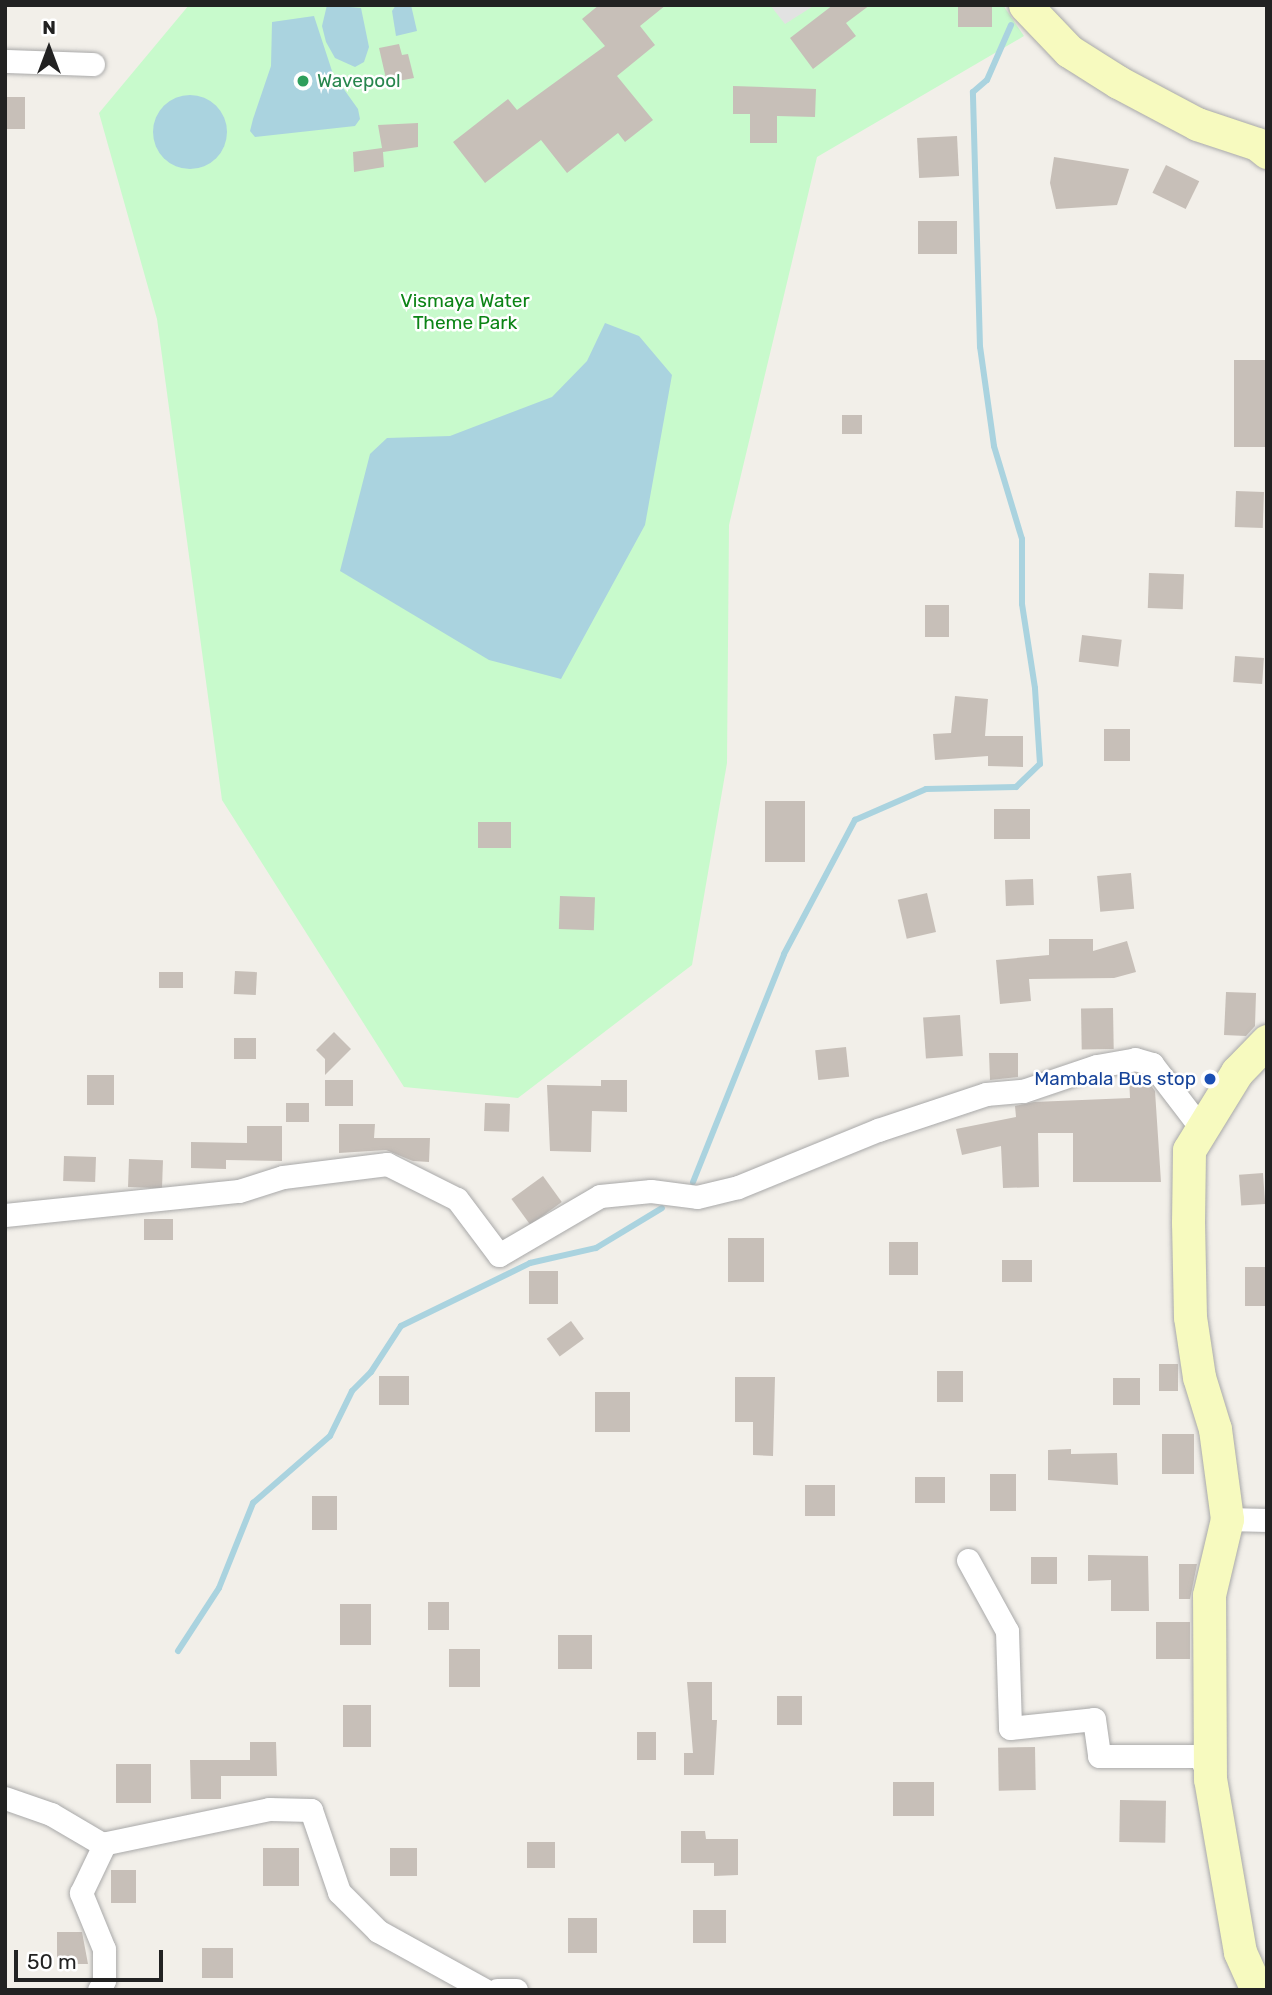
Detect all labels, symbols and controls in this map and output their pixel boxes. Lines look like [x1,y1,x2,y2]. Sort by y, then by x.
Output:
north arrow [14,14,84,84]
text: N [42,16,56,39]
place label: Wavepool [317,70,401,92]
marker: Wavepool [295,73,311,89]
park label: Vismaya Water Theme Park [400,290,530,334]
place label: Mambala Bus stop [1034,1068,1196,1090]
marker: Mambala Bus stop [1202,1071,1218,1087]
scale bar [18,1936,166,1980]
text: 50 m [27,1949,77,1974]

